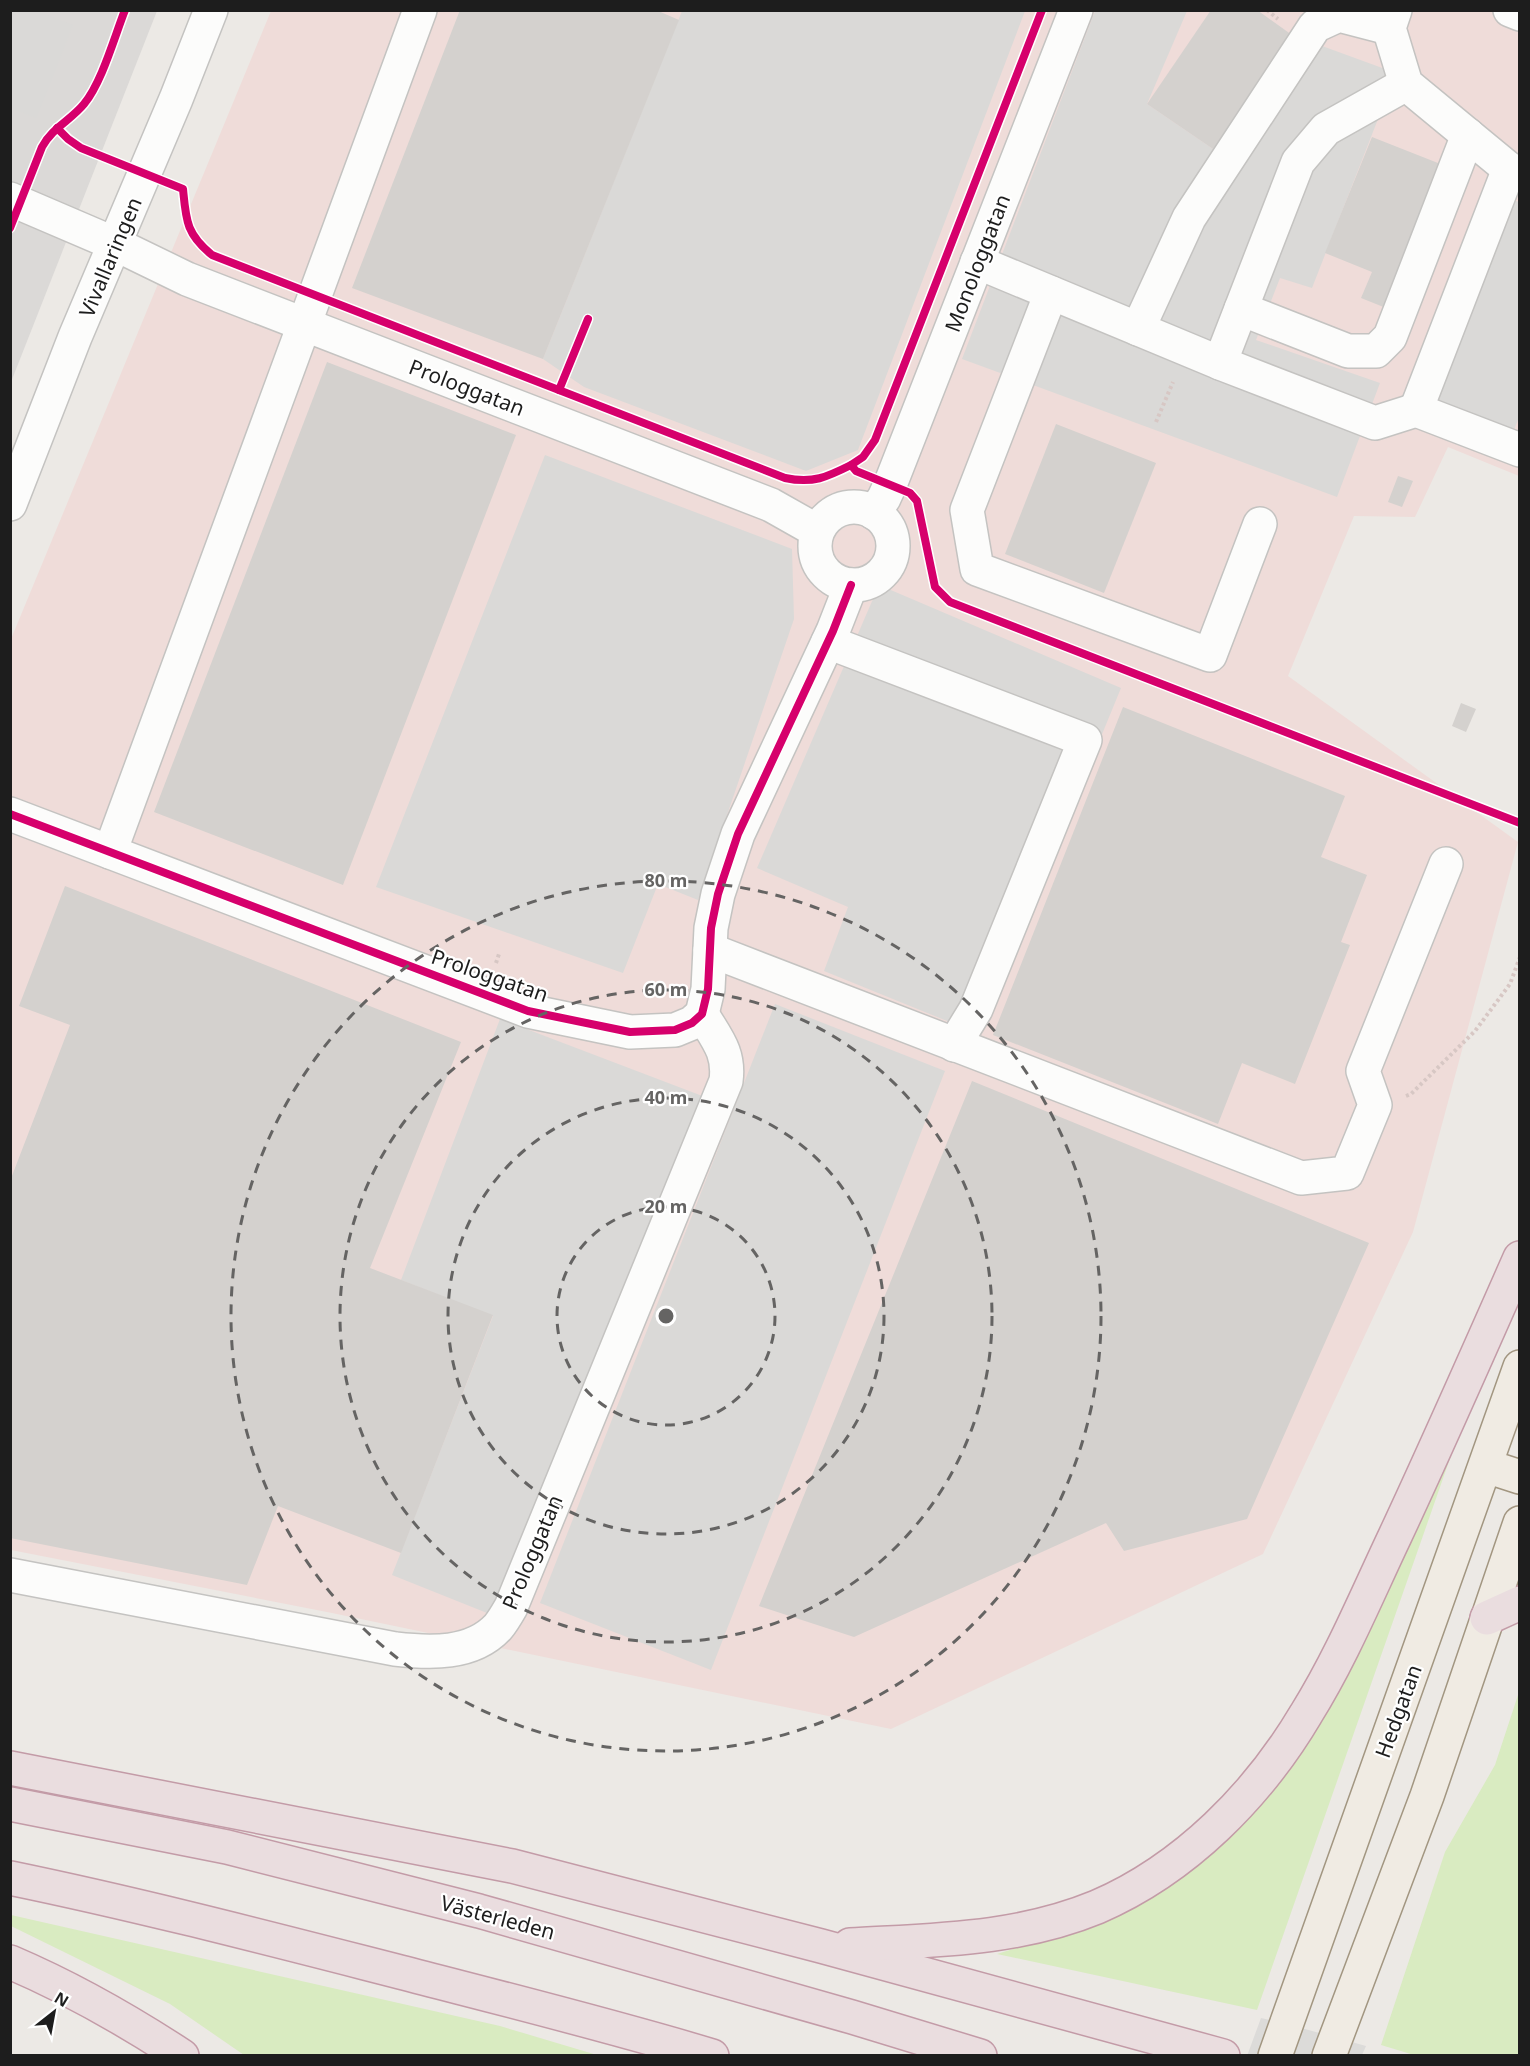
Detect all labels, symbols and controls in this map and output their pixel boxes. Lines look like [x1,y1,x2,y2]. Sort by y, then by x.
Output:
street label: Monologgatan [938,190,1016,336]
street label: Vivallaringen [72,193,148,321]
street label: Prologgatan [405,352,529,422]
text: 80 m [645,868,687,892]
street label: Prologgatan [428,942,552,1008]
text: 60 m [645,977,687,1001]
text: 40 m [645,1085,687,1109]
text: 20 m [645,1194,687,1218]
centre of rings [656,1306,676,1326]
street label: Prologgatan [495,1490,569,1614]
street label: Hedgatan [1368,1660,1428,1762]
street label: Västerleden [438,1888,558,1946]
north arrow [24,1982,84,2042]
text: N [50,1986,73,2012]

